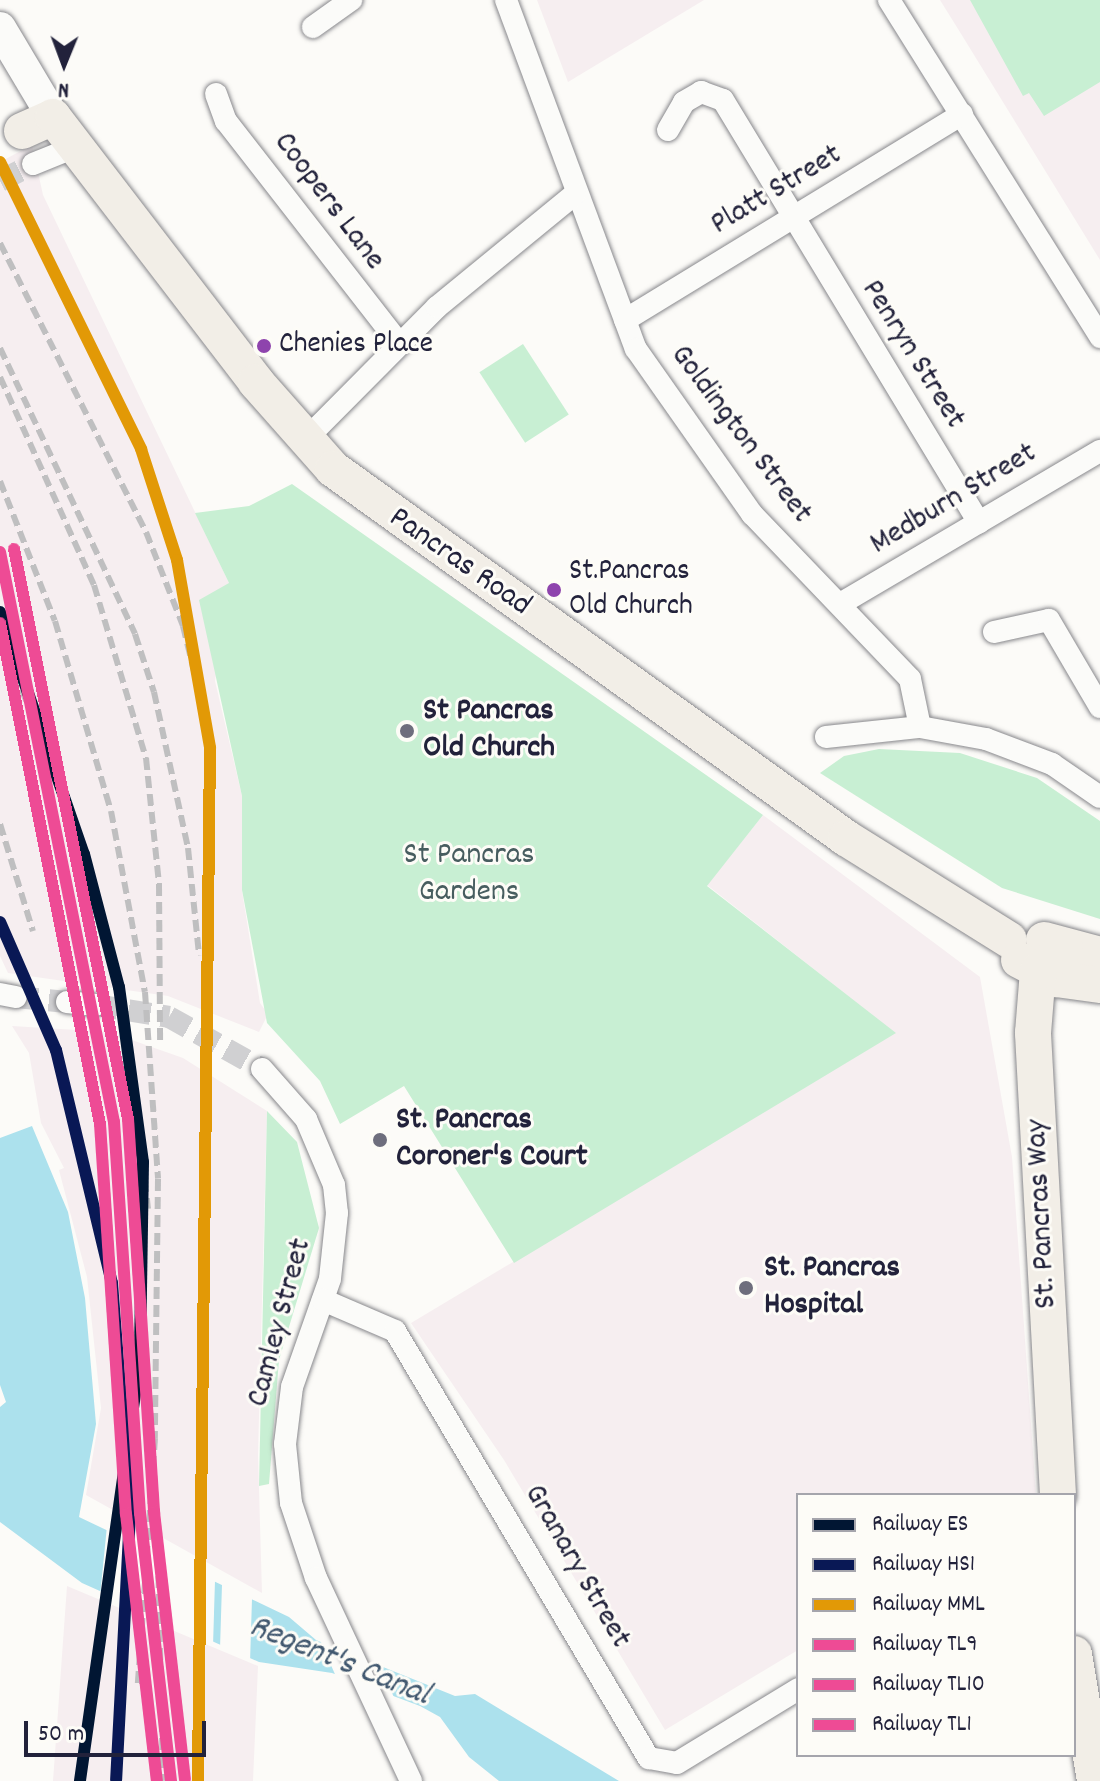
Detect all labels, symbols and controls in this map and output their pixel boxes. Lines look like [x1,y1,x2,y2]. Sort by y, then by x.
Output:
north arrow [24,24,104,104]
text: N [58,73,69,104]
street label: Coopers Lane [264,125,392,279]
street label: Platt Street [705,137,849,245]
street label: Penryn Street [851,274,973,436]
place label: Chenies Place [279,328,433,364]
marker: Chenies Place [256,338,272,354]
street label: Goldington Street [660,338,820,532]
street label: Medburn Street [864,435,1044,565]
street label: Pancras Road [381,500,537,626]
place label: St.Pancras Old Church [569,555,693,626]
marker: St.Pancras Old Church [546,582,562,598]
place label: St Pancras Old Church [423,694,555,769]
marker: St Pancras Old Church [398,722,416,740]
park label: St Pancras Gardens [404,838,534,913]
place label: St. Pancras Coroner's Court [396,1103,588,1178]
street label: St. Pancras Way [1019,1118,1067,1310]
marker: St. Pancras Coroner's Court [371,1131,389,1149]
street label: Camley Street [240,1235,322,1411]
place label: St. Pancras Hospital [764,1251,900,1326]
marker: St. Pancras Hospital [735,1277,757,1299]
street label: Granary Street [514,1478,638,1656]
legend [796,1493,1076,1757]
text: Railway ES [872,1508,968,1542]
text: Railway HS1 [872,1548,975,1582]
text: Railway MML [872,1588,985,1622]
water label: Regent's Canal [243,1607,435,1717]
text: Railway TL9 [872,1628,977,1662]
text: Railway TL10 [872,1668,985,1702]
scale bar [28,1705,210,1755]
text: Railway TL1 [872,1708,972,1742]
text: 50 m [38,1718,84,1752]

